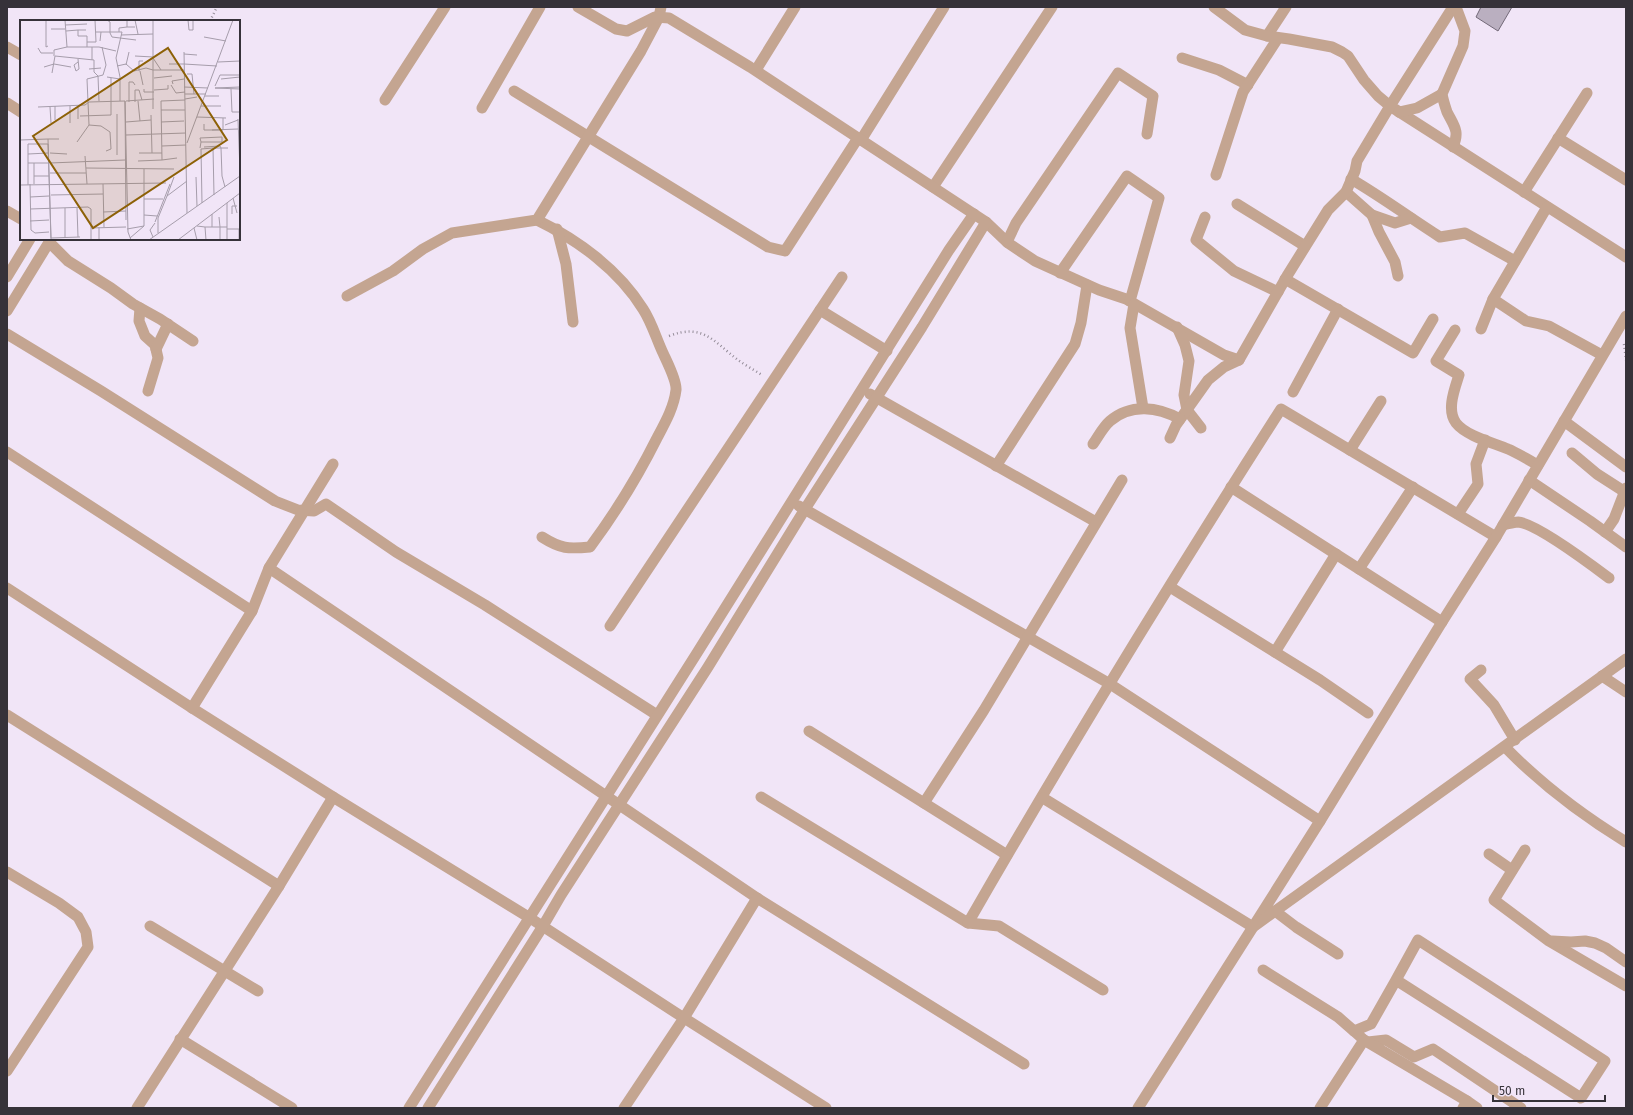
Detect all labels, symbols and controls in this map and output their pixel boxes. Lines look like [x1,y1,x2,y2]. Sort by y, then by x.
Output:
inset map [20,20,240,240]
scale bar [1493,1077,1605,1103]
text: 50 m [1499,1084,1525,1098]

